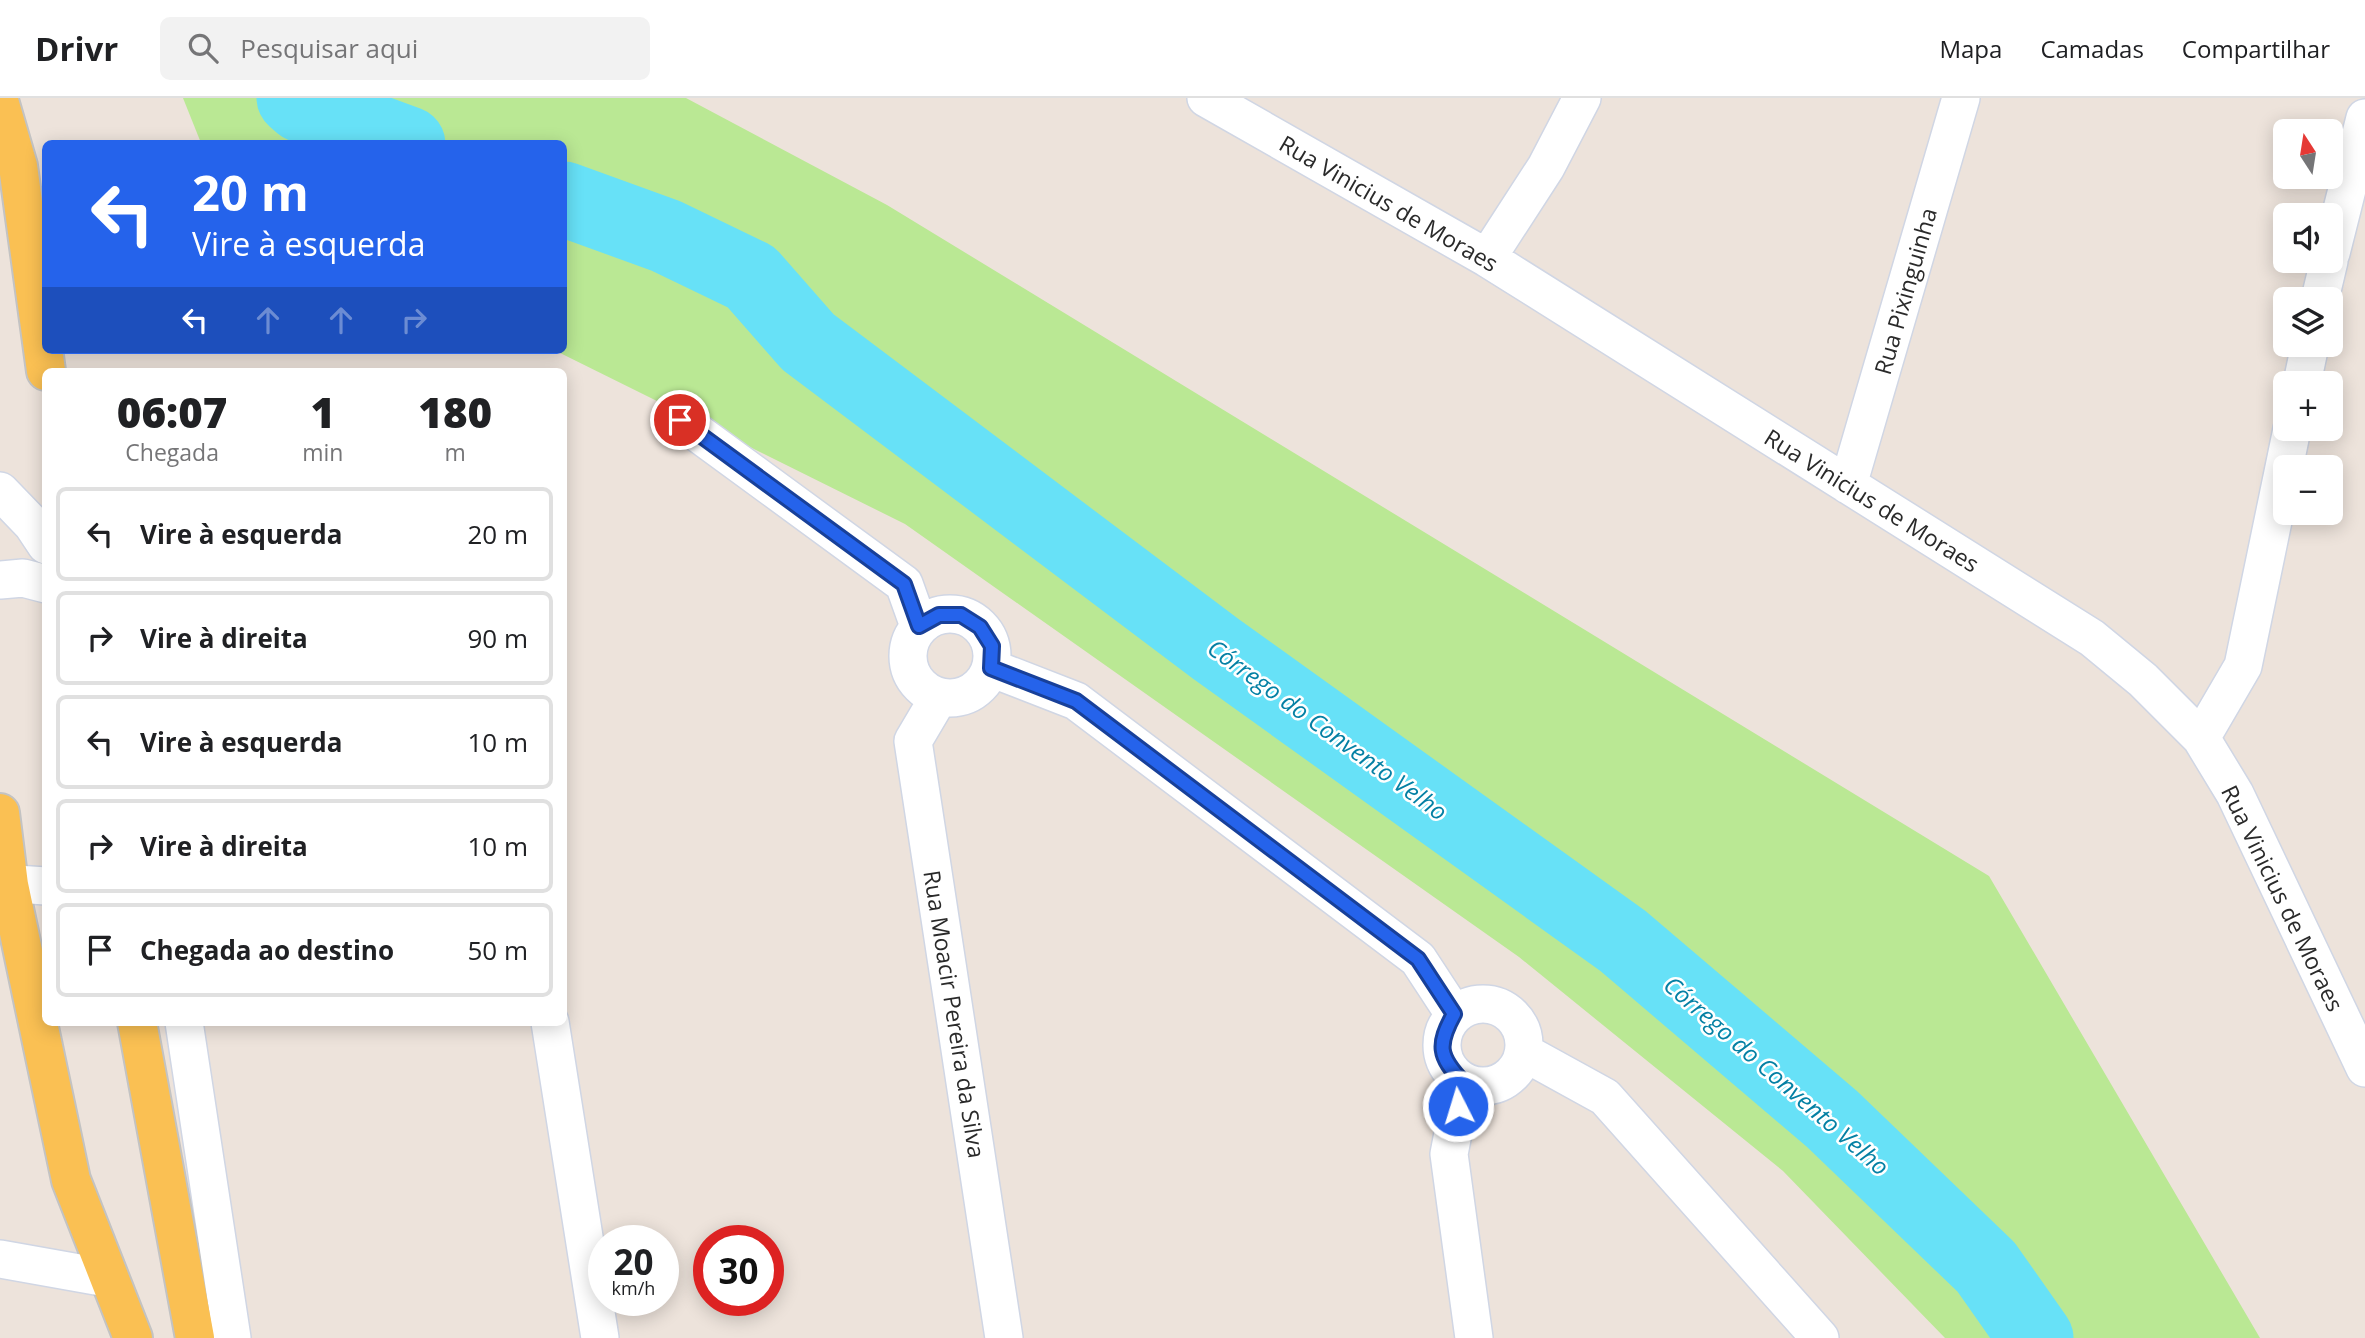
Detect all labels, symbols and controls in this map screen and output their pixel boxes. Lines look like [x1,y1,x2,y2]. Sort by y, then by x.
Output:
search box [160,17,650,80]
text: Drivr [35,26,118,71]
icon: search [184,29,222,67]
text: Pesquisar aqui [240,30,418,66]
text: Mapa [1939,32,2002,65]
text: Camadas [2040,32,2144,65]
text: Compartilhar [2182,32,2330,65]
north arrow [2273,119,2343,189]
map controls [2273,119,2343,525]
street label: Rua Vinicius de Moraes [1274,127,1504,279]
text: 20 m [192,159,309,225]
icon: left [77,168,168,259]
button: sound [2273,203,2343,273]
street label: Rua Pixinguinha [1866,204,1944,378]
text: Vire à esquerda [192,222,425,265]
button: layers [2273,287,2343,357]
icon: left [176,301,214,339]
icon: ahead [249,301,287,339]
icon: ahead [322,301,360,339]
icon: right [395,301,433,339]
button: + [2273,371,2343,441]
text: 06:07 [117,383,227,440]
text: 1 [311,383,335,440]
text: 180 [418,383,492,440]
pin [650,390,710,450]
icon: arrive [661,401,699,439]
street label: Rua Vinicius de Moraes [1758,421,1986,579]
text: Chegada [125,436,219,468]
text: min [302,436,343,468]
text: m [445,436,466,468]
button: − [2273,455,2343,525]
icon: left [81,515,119,553]
text: Vire à esquerda [140,516,342,552]
text: 20 m [467,516,528,552]
icon: right [81,619,119,657]
text: Vire à direita [140,620,308,656]
text: 90 m [467,620,528,656]
water label: Córrego do Convento Velho [1201,631,1455,827]
icon: left [81,723,119,761]
text: Vire à esquerda [140,724,342,760]
text: 10 m [467,724,528,760]
street label: Rua Vinicius de Moraes [2214,780,2352,1016]
icon: right [81,827,119,865]
text: Vire à direita [140,828,308,864]
text: 10 m [467,828,528,864]
street label: Rua Moacir Pereira da Silva [916,868,994,1160]
icon: arrive [81,931,119,969]
text: Chegada ao destino [140,932,394,968]
text: 50 m [467,932,528,968]
water label: Córrego do Convento Velho [1657,968,1897,1182]
position arrow [1421,1069,1495,1143]
speed limit sign: 30 [693,1225,784,1316]
text: 20 [613,1238,654,1285]
text: km/h [612,1276,655,1300]

